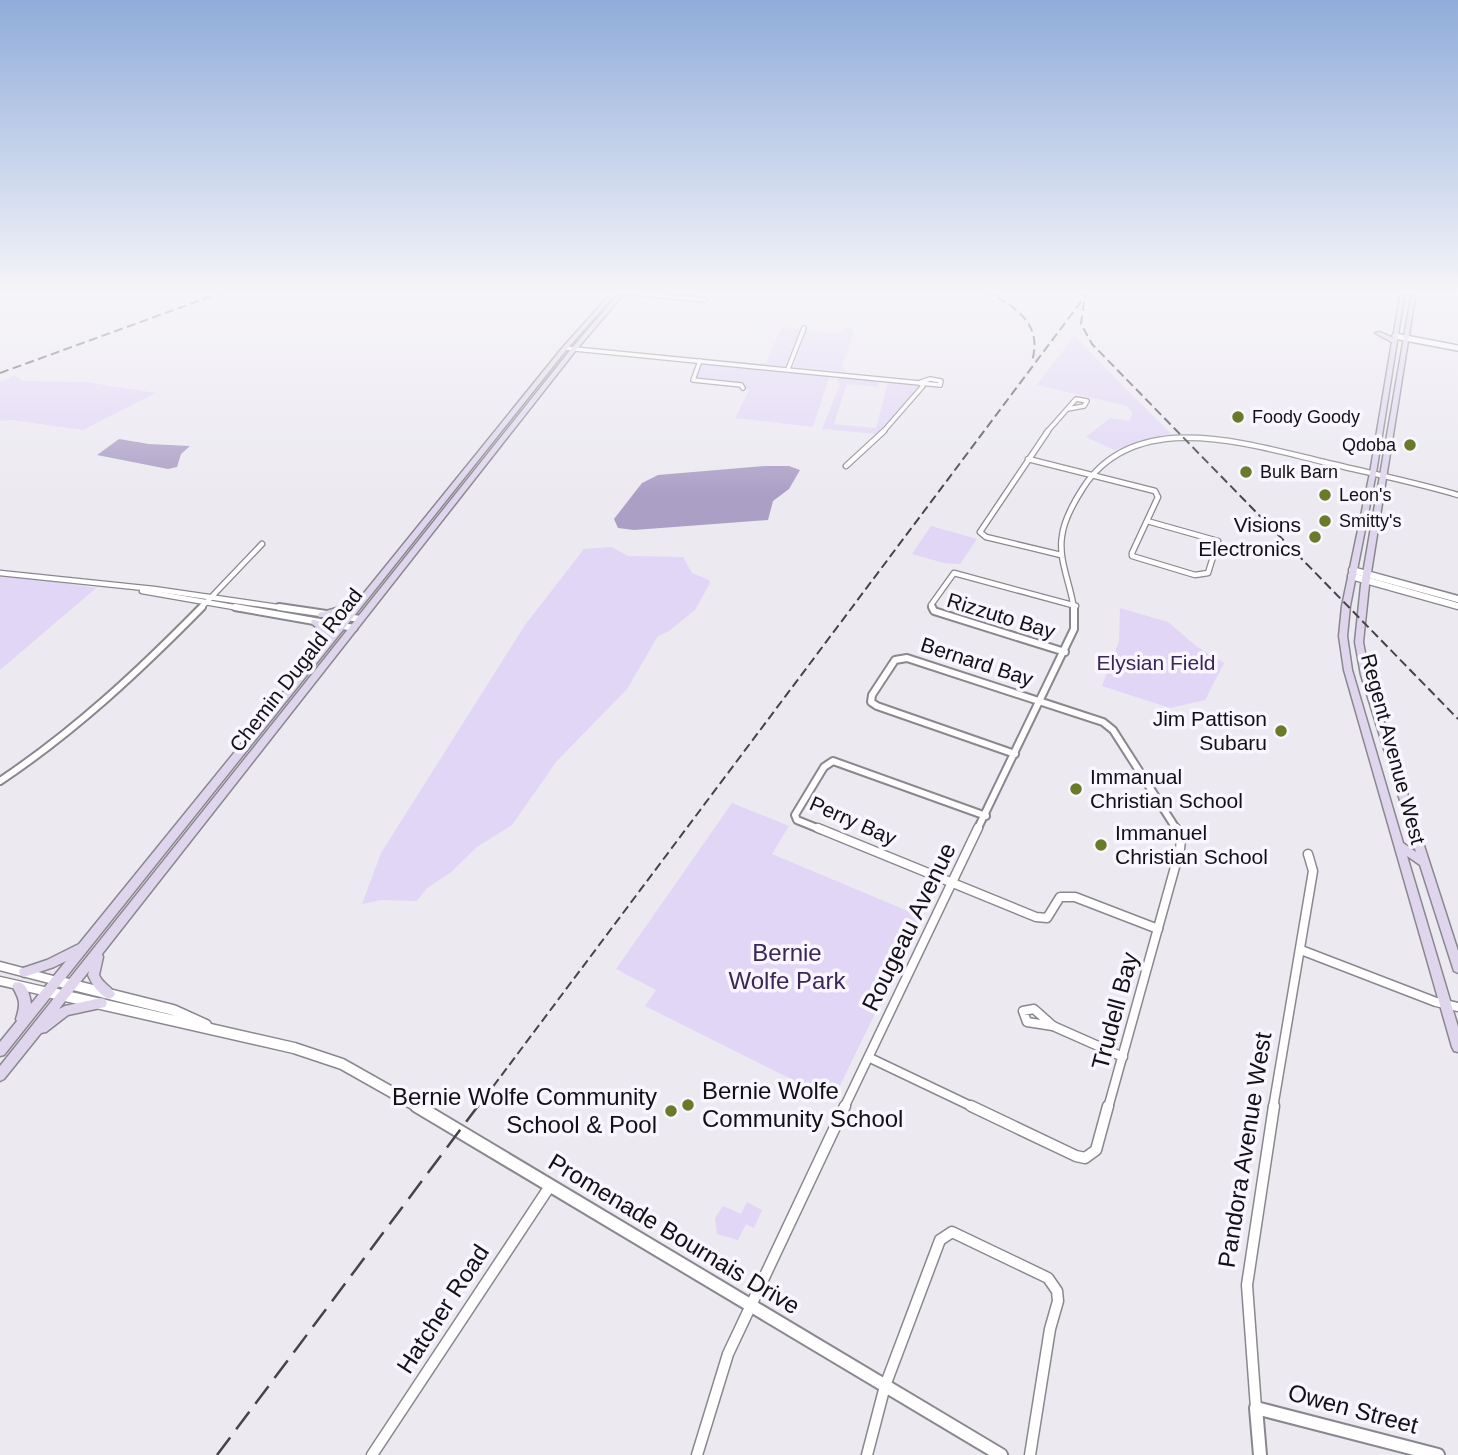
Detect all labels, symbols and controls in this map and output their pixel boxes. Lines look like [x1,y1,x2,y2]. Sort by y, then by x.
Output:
place label: Foody Goody [1252,407,1360,427]
marker: Foody Goody [1230,409,1246,425]
place label: Qdoba [1342,435,1397,455]
marker: Qdoba [1402,437,1418,453]
place label: Bulk Barn [1260,462,1338,482]
marker: Bulk Barn [1238,464,1254,480]
place label: Leon's [1339,485,1391,505]
marker: Leon's [1317,487,1333,503]
place label: Smitty's [1339,511,1401,531]
place label: Visions Electronics [1198,513,1301,560]
marker: Smitty's [1317,513,1333,529]
marker: Visions Electronics [1307,529,1323,545]
street label: Chemin Dugald Road [225,583,366,756]
street label: Rizzuto Bay [944,588,1059,643]
street label: Bernard Bay [918,633,1037,691]
park label: Elysian Field [1096,651,1216,674]
street label: Regent Avenue West [1357,651,1430,847]
place label: Jim Pattison Subaru [1153,707,1267,754]
marker: Jim Pattison Subaru [1273,723,1289,739]
place label: Immanual Christian School [1090,765,1243,812]
marker: Immanual Christian School [1068,781,1084,797]
street label: Perry Bay [806,791,900,850]
place label: Immanuel Christian School [1115,821,1268,868]
marker: Immanuel Christian School [1093,837,1109,853]
street label: Rougeau Avenue [856,838,961,1015]
park label: Bernie Wolfe Park [729,939,846,994]
street label: Trudell Bay [1086,949,1143,1073]
street label: Pandora Avenue West [1213,1030,1277,1270]
place label: Bernie Wolfe Community School [702,1077,903,1132]
place label: Bernie Wolfe Community School & Pool [392,1083,657,1138]
marker: Bernie Wolfe Community School [680,1097,696,1113]
marker: Bernie Wolfe Community School & Pool [663,1103,679,1119]
street label: Promenade Bournais Drive [544,1148,805,1319]
street label: Hatcher Road [391,1239,494,1378]
street label: Owen Street [1285,1378,1421,1439]

